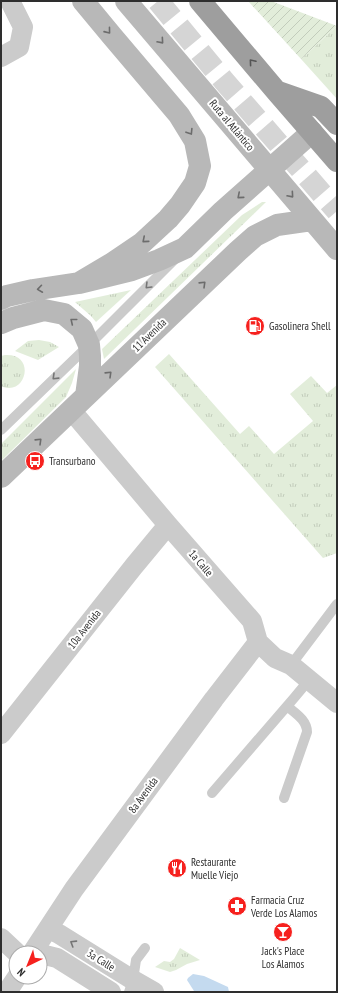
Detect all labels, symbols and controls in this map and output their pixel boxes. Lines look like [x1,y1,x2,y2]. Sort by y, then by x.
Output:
one-way arrow [103,27,110,34]
one-way arrow [156,37,163,44]
one-way arrow [250,60,257,67]
street label: Ruta al Atlántico [207,97,258,154]
one-way arrow [185,128,192,135]
one-way arrow [286,190,293,198]
one-way arrow [237,191,245,199]
one-way arrow [142,235,149,242]
one-way arrow [145,281,153,289]
one-way arrow [198,281,206,289]
one-way arrow [37,284,43,293]
street label: 11 Avenida [129,315,169,355]
fuel station icon: Gasolinera Shell [244,315,266,337]
one-way arrow [70,319,77,326]
place label: Gasolinera Shell [269,319,331,333]
one-way arrow [104,371,112,378]
one-way arrow [52,372,60,380]
one-way arrow [34,438,42,445]
bus stop icon: Transurbano [24,450,46,472]
place label: Transurbano [49,454,96,468]
street label: 1a Calle [186,547,217,579]
street label: 10a Avenida [64,606,104,652]
street label: 8a Avenida [125,774,161,816]
place label: Restaurante Muelle Viejo [191,855,238,882]
restaurant icon: Restaurante Muelle Viejo [166,857,188,879]
place label: Farmacia Cruz Verde Los Alamos [250,893,317,920]
pharmacy icon: Farmacia Cruz Verde Los Alamos [226,895,248,917]
bar icon: Jack's Place Los Alamos [272,921,294,943]
one-way arrow [70,940,77,947]
place label: Jack's Place Los Alamos [261,944,305,971]
north arrow [8,945,48,985]
street label: 3a Calle [84,946,118,974]
text: N [14,965,28,979]

